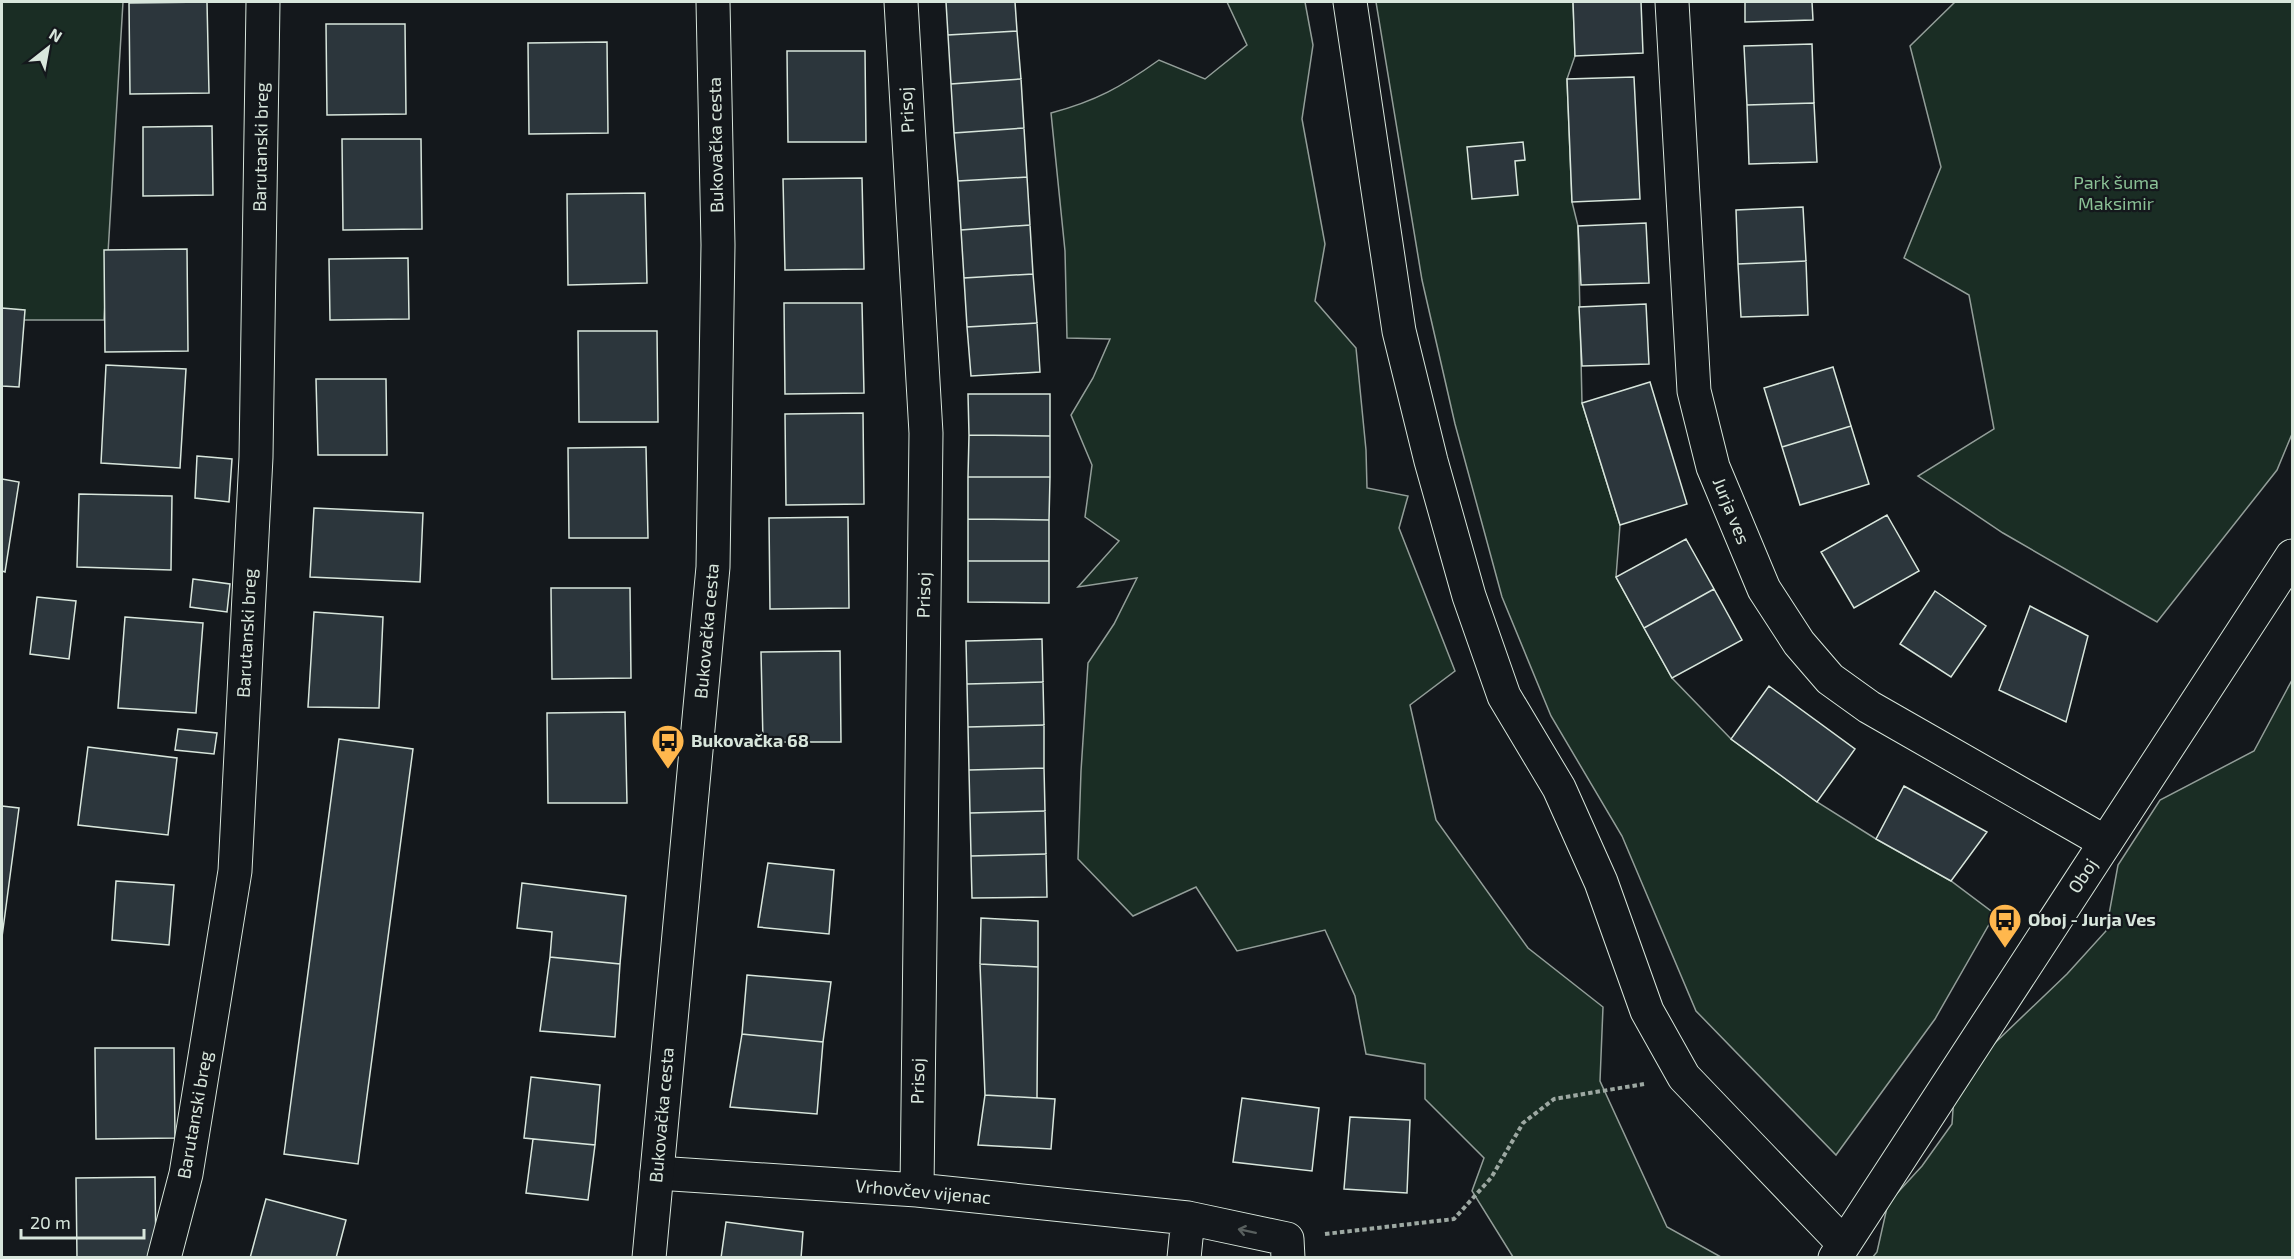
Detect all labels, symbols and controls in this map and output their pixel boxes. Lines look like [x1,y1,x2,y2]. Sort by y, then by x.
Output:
north arrow [18,18,78,78]
text: N [46,24,66,46]
street label: Bukovačka cesta [703,77,727,213]
street label: Barutanski breg [248,82,272,212]
street label: Prisoj [894,86,918,134]
park label: Park šuma Maksimir [2073,171,2159,214]
street label: Jurja ves [1709,474,1755,547]
street label: Bukovačka cesta [689,562,723,700]
street label: Barutanski breg [232,568,260,698]
street label: Prisoj [912,572,934,618]
bus stop icon: Bukovačka 68 [650,723,686,770]
place label: Bukovačka 68 [691,729,809,751]
street label: Oboj [2063,854,2101,897]
bus stop icon: Oboj - Jurja Ves [1987,902,2023,949]
place label: Oboj - Jurja Ves [2028,908,2156,930]
street label: Bukovačka cesta [644,1046,678,1184]
street label: Barutanski breg [172,1049,216,1180]
street label: Prisoj [906,1058,928,1104]
street label: Vrhovčev vijenac [854,1174,992,1208]
scale bar [21,1202,144,1240]
text: 20 m [30,1211,71,1233]
one-way arrow [1238,1225,1258,1236]

